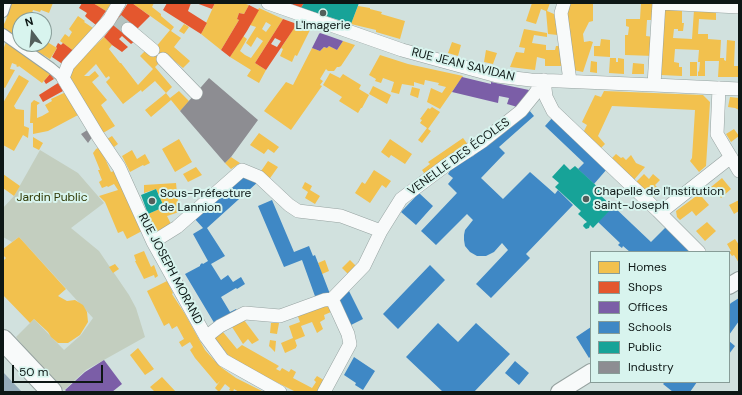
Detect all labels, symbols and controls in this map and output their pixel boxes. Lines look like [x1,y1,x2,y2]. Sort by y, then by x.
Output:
marker: L'Imagerie [318,8,328,18]
north arrow [12,12,52,52]
text: N [23,14,35,29]
place label: L'Imagerie [296,19,350,33]
street label: RUE JEAN SAVIDAN [410,45,516,85]
street label: VENELLE DES ÉCOLES [405,115,513,199]
place label: Chapelle de l'Institution Saint-Joseph [594,185,724,213]
place label: Sous-Préfecture de Lannion [160,187,251,215]
park label: Jardin Public [16,191,88,205]
marker: Chapelle de l'Institution Saint-Joseph [581,194,591,204]
marker: Sous-Préfecture de Lannion [147,196,157,206]
street label: RUE JOSEPH MORAND [135,211,205,327]
legend [590,251,730,383]
text: Homes [628,259,667,275]
text: Shops [628,279,663,295]
text: Offices [628,299,668,315]
text: Schools [628,319,672,335]
text: Public [628,339,662,355]
scale bar [14,357,105,383]
text: Industry [628,359,674,375]
text: 50 m [19,364,48,380]

